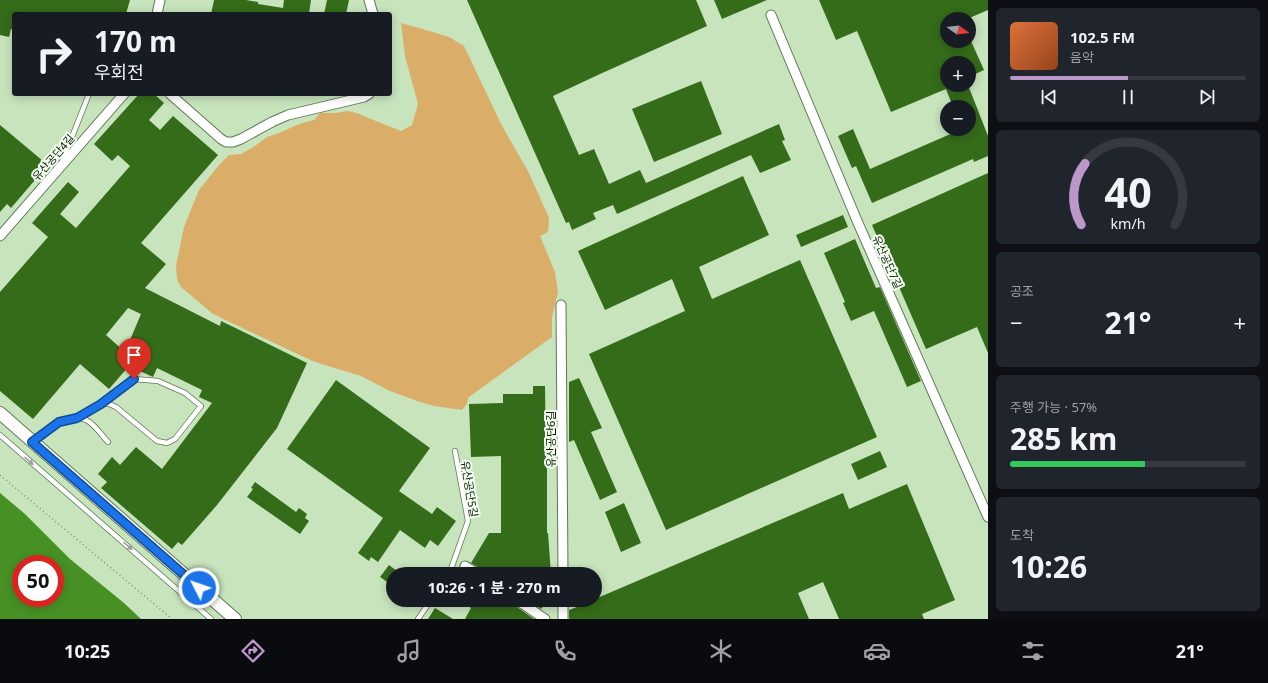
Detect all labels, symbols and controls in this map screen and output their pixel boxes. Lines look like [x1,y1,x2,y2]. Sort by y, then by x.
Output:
north arrow [940,12,976,48]
map controls [940,12,976,136]
text: 170 m [94,22,177,60]
text: 102.5 FM [1070,27,1135,47]
icon: right [28,28,80,80]
text: 음악 [1070,48,1094,66]
button: + [940,56,976,92]
text: 우회전 [94,60,144,84]
icon: previous [1038,86,1060,108]
icon: pause [1117,86,1139,108]
icon: next [1196,86,1218,108]
button: − [940,100,976,136]
street label: 유산공단4길 [29,131,77,183]
text: 40 [1104,164,1152,220]
text: km/h [1110,214,1146,233]
street label: 유산공단7길 [870,233,906,291]
text: 공조 [1010,282,1034,300]
text: 21° [1104,302,1152,343]
text: − [1010,307,1023,337]
text: + [1233,307,1246,337]
pin [117,338,151,379]
icon: arrive [123,344,145,366]
text: 주행 가능 · 57% [1010,398,1097,416]
street label: 유산공단6길 [543,411,558,467]
text: 285 km [1010,418,1117,459]
one-way arrow [24,456,34,465]
street label: 유산공단5길 [458,460,482,518]
text: 도착 [1010,526,1034,544]
one-way arrow [122,541,133,550]
text: 10:26 [1010,546,1087,587]
speed limit sign: 50 [12,555,64,607]
position arrow [178,567,220,609]
text: 10:26 · 1 분 · 270 m [427,577,561,597]
icon: directions [239,637,267,665]
icon: music [395,637,423,665]
icon: phone [551,637,579,665]
icon: climate [707,637,735,665]
icon: car [863,637,891,665]
icon: filters [1019,637,1047,665]
text: 10:25 [64,639,110,663]
text: 21° [1176,639,1204,663]

